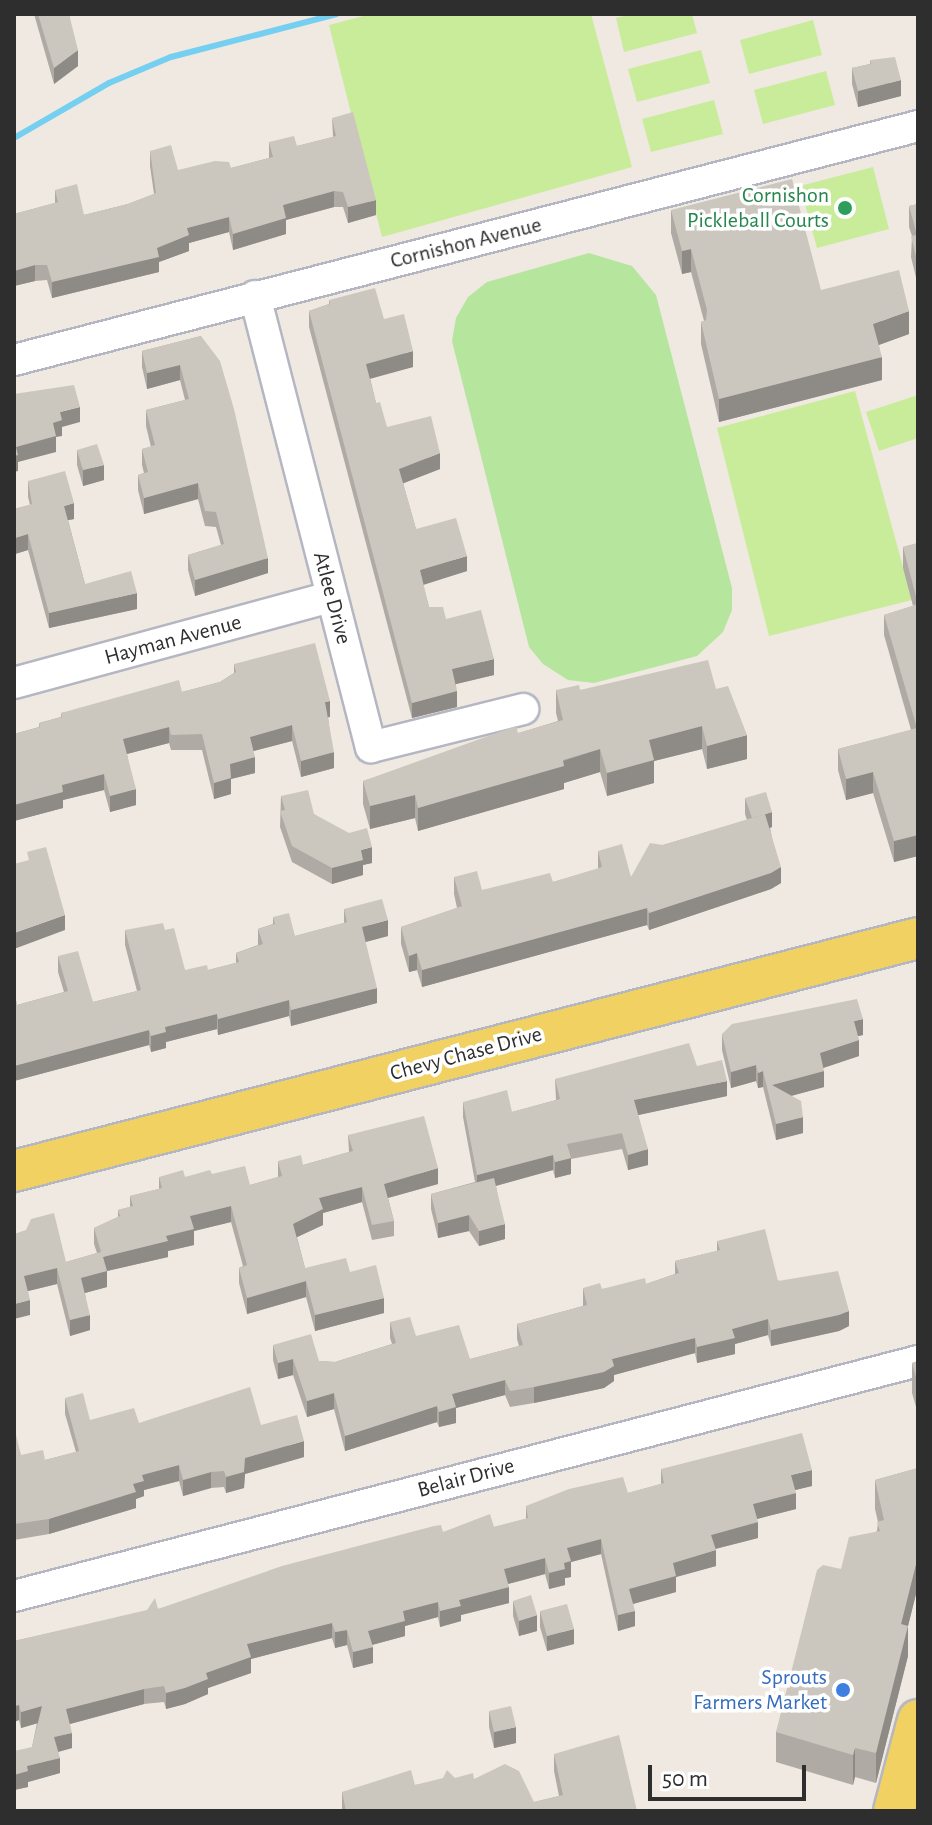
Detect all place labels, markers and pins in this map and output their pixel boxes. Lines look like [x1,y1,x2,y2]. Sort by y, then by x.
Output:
place label: Cornishon Pickleball Courts [687,182,829,234]
marker: Cornishon Pickleball Courts [836,199,854,217]
place label: Sprouts Farmers Market [693,1664,827,1716]
marker: Sprouts Farmers Market [834,1681,852,1699]

